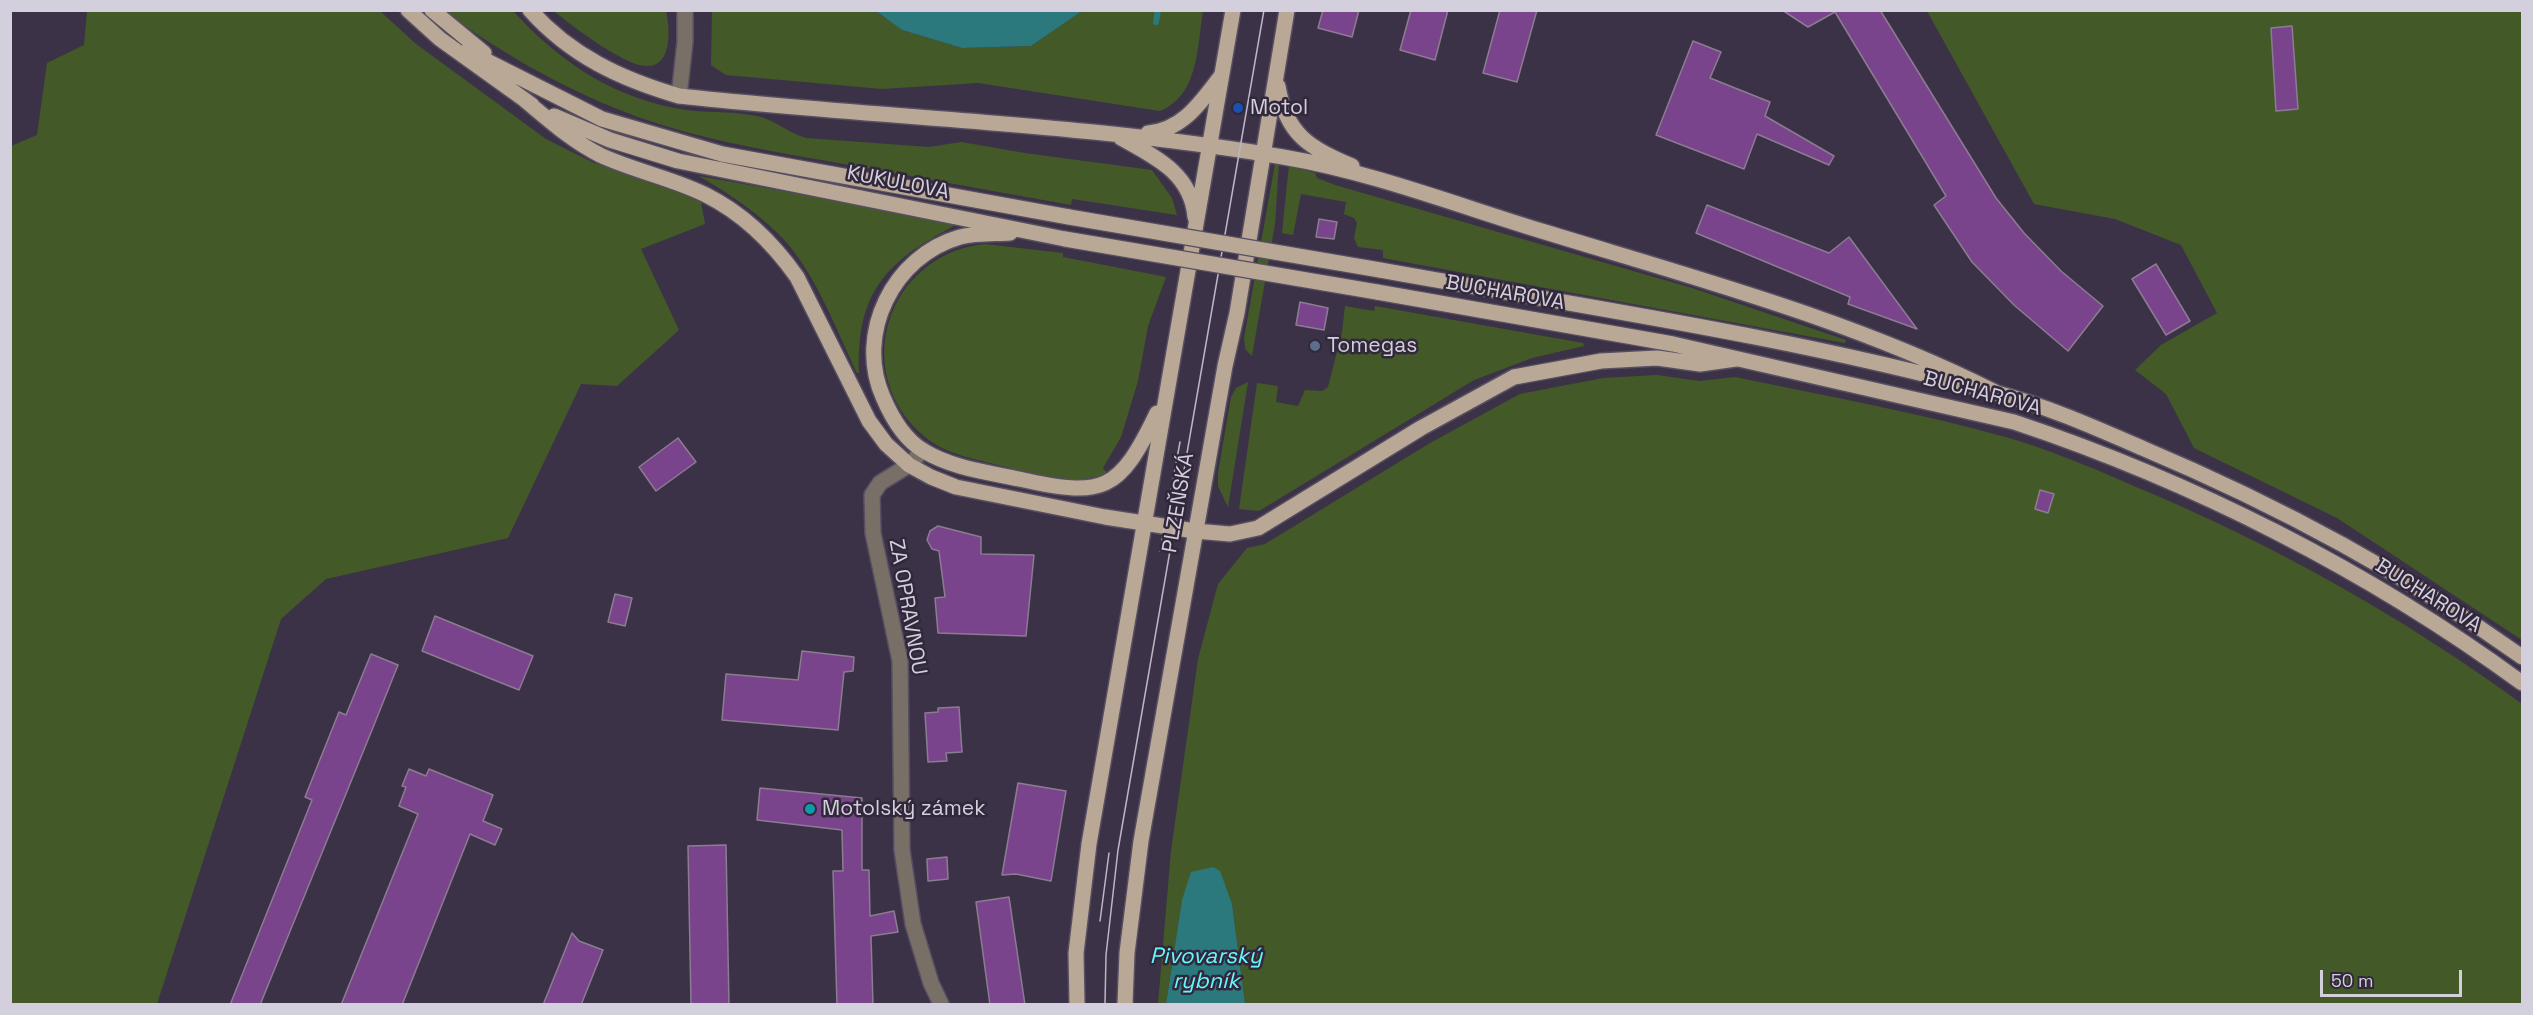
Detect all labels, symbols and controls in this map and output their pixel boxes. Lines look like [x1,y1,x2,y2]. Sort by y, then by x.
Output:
place label: Motol [1250,95,1308,121]
marker: Motol [1231,101,1245,115]
street label: KUKULOVA [845,161,951,205]
street label: BUCHAROVA [1443,270,1567,316]
place label: Tomegas [1327,333,1417,359]
marker: Tomegas [1308,339,1322,353]
street label: BUCHAROVA [1921,366,2043,422]
street label: PLZEŇSKÁ [1158,451,1200,555]
street label: ZA OPRAVNOU [883,537,931,677]
street label: BUCHAROVA [2370,553,2486,639]
place label: Motolský zámek [822,796,985,822]
marker: Motolský zámek [803,802,817,816]
water label: Pivovarský rybník [1150,944,1262,996]
scale bar [2323,958,2466,996]
text: 50 m [2331,969,2373,992]

